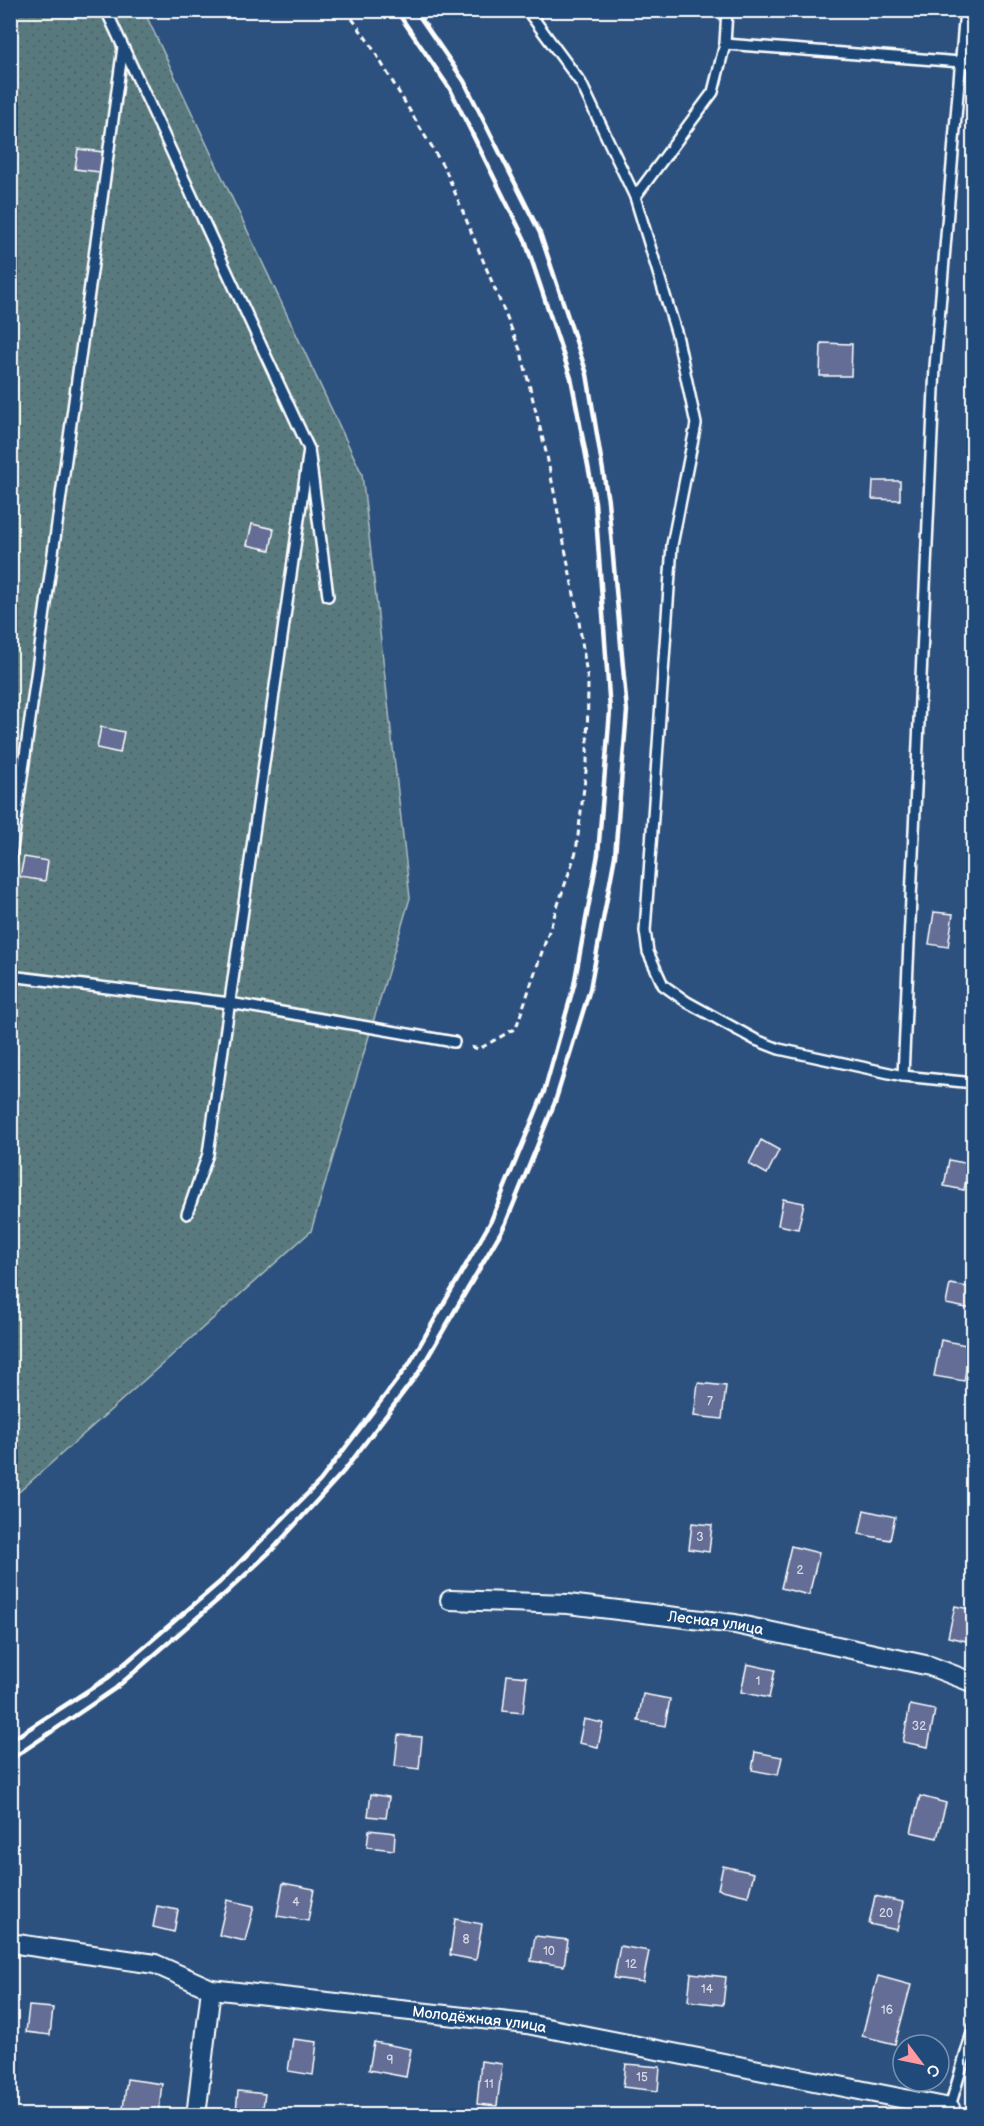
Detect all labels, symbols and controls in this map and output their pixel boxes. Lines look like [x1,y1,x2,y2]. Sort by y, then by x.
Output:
house number: 7 [707,1394,713,1409]
house number: 3 [696,1530,704,1545]
house number: 2 [796,1563,804,1578]
street label: Лесная улица [666,1606,766,1639]
house number: 1 [756,1674,760,1689]
house number: 32 [912,1719,926,1734]
house number: 4 [292,1895,300,1910]
house number: 20 [879,1906,893,1921]
house number: 8 [463,1932,470,1947]
house number: 10 [543,1944,555,1959]
house number: 12 [625,1957,637,1972]
house number: 14 [701,1982,714,1997]
street label: Молодёжная улица [411,2002,548,2037]
house number: 16 [881,2003,893,2018]
north arrow [891,2033,951,2093]
house number: 9 [387,2053,394,2068]
text: С [921,2060,943,2080]
house number: 15 [636,2070,648,2085]
house number: 11 [484,2077,494,2092]

